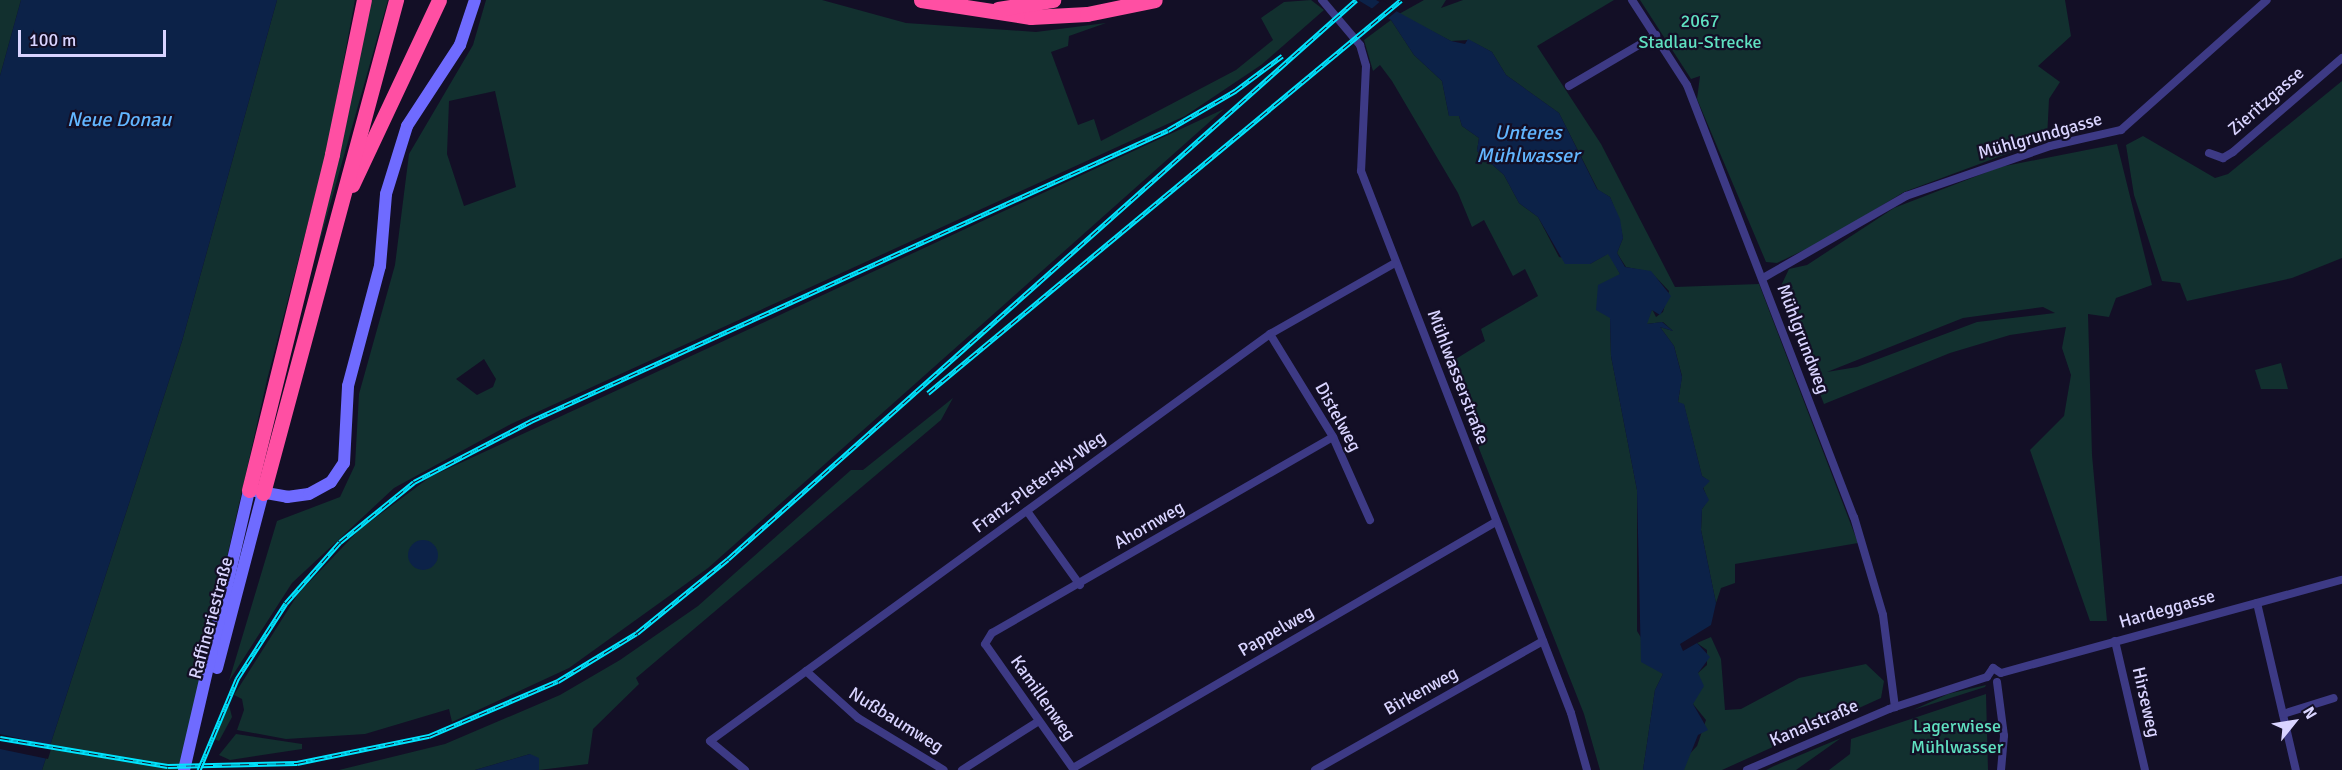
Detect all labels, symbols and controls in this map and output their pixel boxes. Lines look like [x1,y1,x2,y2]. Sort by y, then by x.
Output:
park label: 2067 Stadlau-Strecke [1638,11,1762,54]
scale bar [21,18,170,56]
text: 100 m [29,29,76,51]
street label: Zieritzgasse [2224,62,2308,140]
water label: Neue Donau [67,107,171,131]
street label: Mühlgrundgasse [1975,108,2105,164]
water label: Unteres Mühlwasser [1477,120,1579,167]
street label: Mühlgrundweg [1772,281,1834,397]
street label: Mühlwasserstraße [1422,306,1494,448]
street label: Distelweg [1310,379,1366,455]
street label: Franz-Pletersky-Weg [968,426,1110,538]
street label: Ahornweg [1110,496,1188,554]
street label: Raffineriestraße [184,555,238,681]
street label: Hardeggasse [2116,585,2218,633]
street label: Pappelweg [1234,601,1318,661]
street label: Kamillenweg [1006,651,1080,745]
street label: Birkenweg [1380,662,1462,720]
street label: Hirseweg [2127,665,2165,739]
street label: Nußbaumweg [845,682,947,758]
north arrow [2264,692,2324,752]
street label: Kanalstraße [1766,695,1862,751]
text: N [2298,703,2321,723]
park label: Lagerwiese Mühlwasser [1911,716,2003,758]

